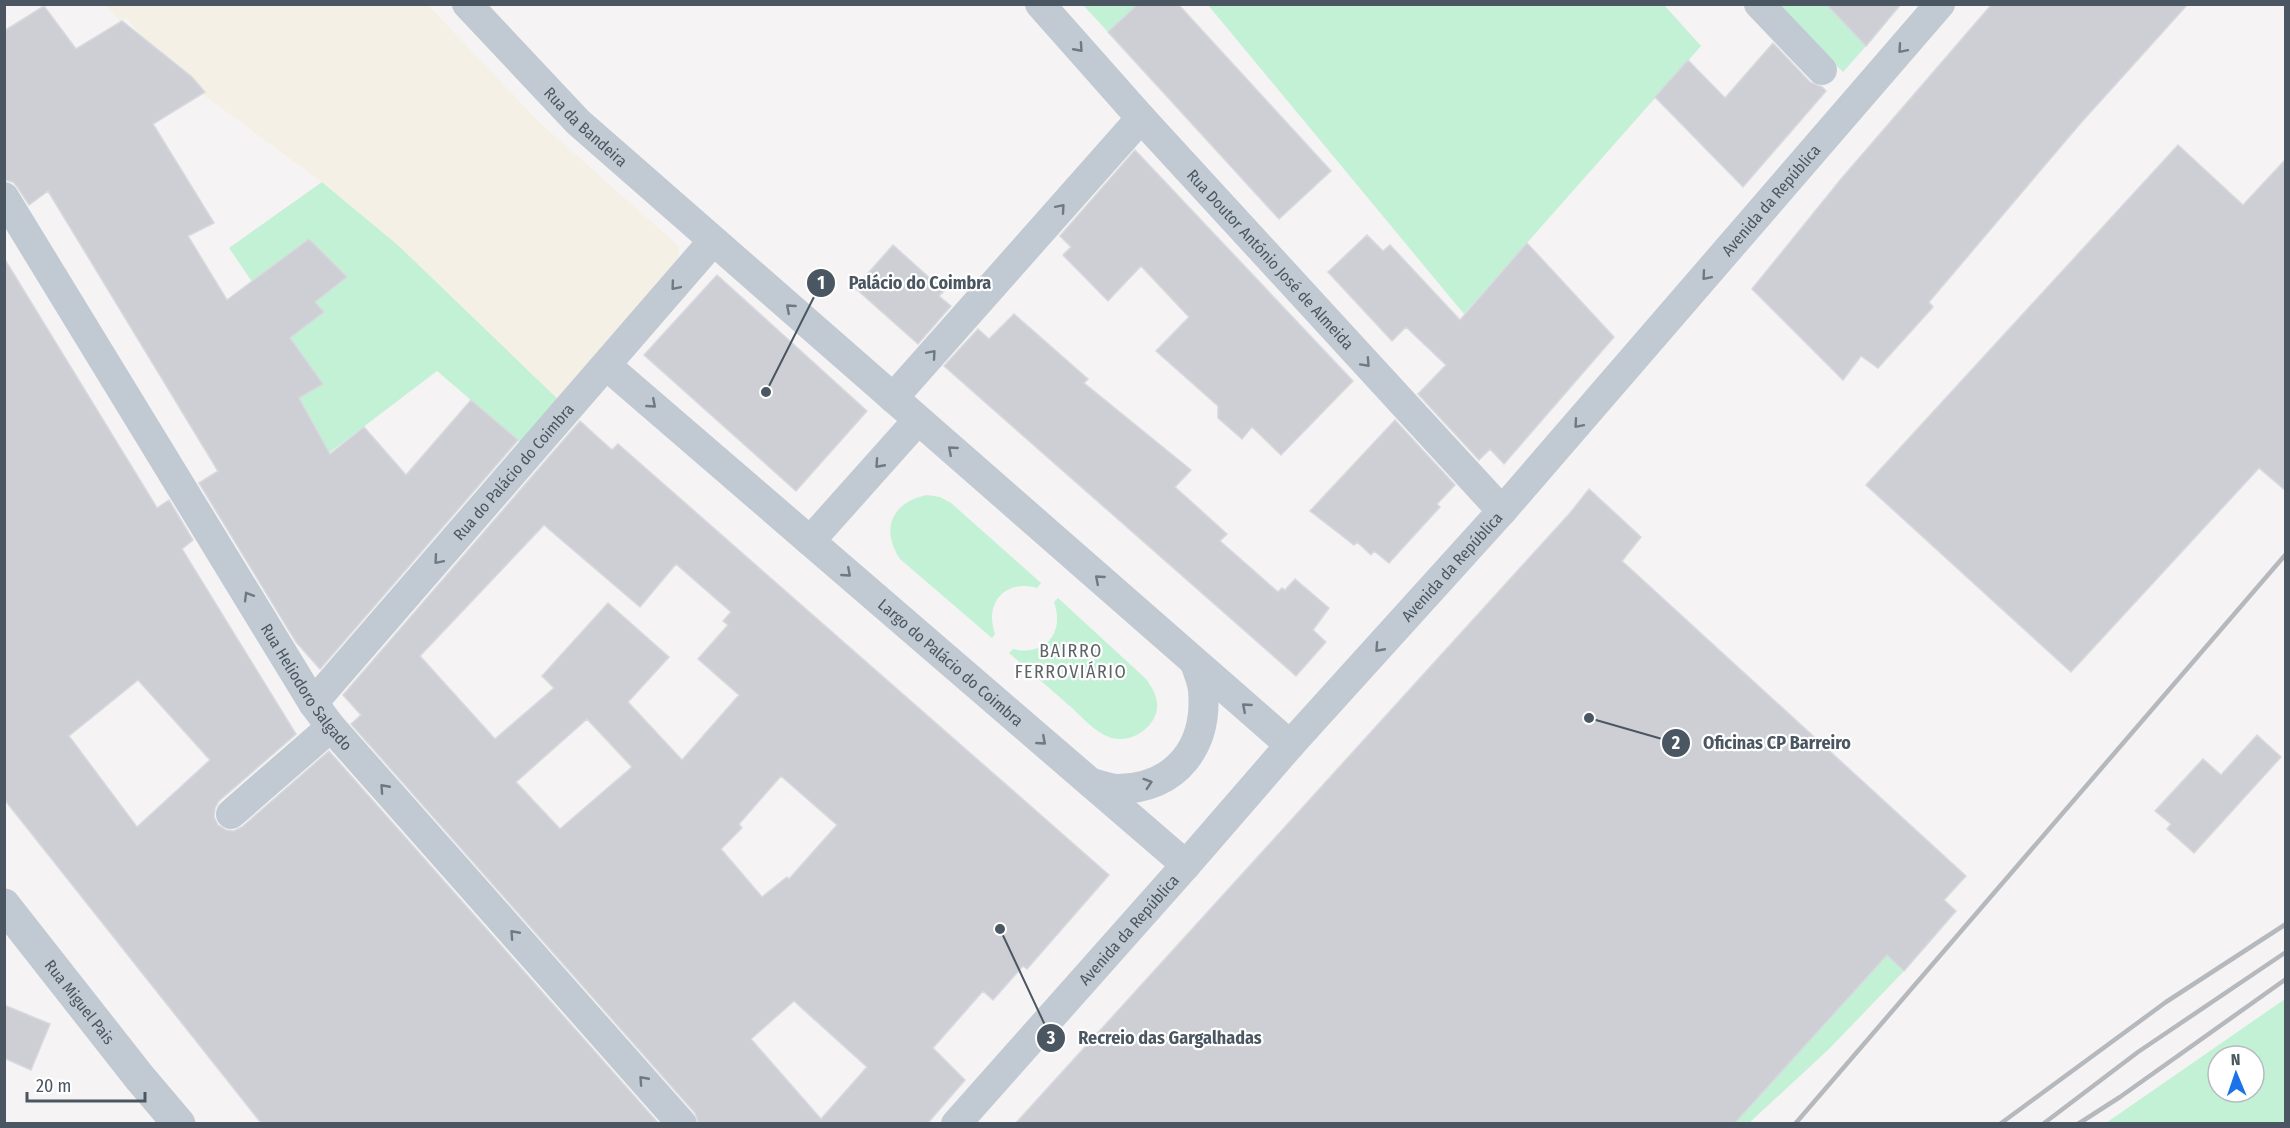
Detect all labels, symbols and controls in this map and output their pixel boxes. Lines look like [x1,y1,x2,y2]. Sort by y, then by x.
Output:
one-way arrow [1072,41,1083,52]
one-way arrow [1898,42,1909,53]
street label: Rua da Bandeira [540,83,632,171]
street label: Avenida da República [1717,140,1824,259]
street label: Rua Doutor António José de Almeida [1183,165,1358,353]
one-way arrow [1054,204,1065,215]
callout: Palácio do Coimbra [806,265,1003,301]
one-way arrow [1702,269,1713,280]
text: 1 [817,272,825,294]
text: Palácio do Coimbra [849,272,991,294]
one-way arrow [672,279,683,290]
one-way arrow [786,304,797,315]
one-way arrow [925,351,936,361]
one-way arrow [1359,356,1370,367]
one-way arrow [645,397,655,408]
street label: Rua do Palácio do Coimbra [449,399,578,544]
one-way arrow [1574,417,1585,428]
one-way arrow [948,446,959,457]
one-way arrow [875,457,886,468]
street label: Avenida da República [1397,508,1506,625]
one-way arrow [434,553,445,564]
one-way arrow [840,566,851,577]
one-way arrow [1095,575,1106,586]
one-way arrow [243,592,255,602]
street label: Largo do Palácio do Coimbra [874,595,1028,730]
street label: Rua Heliodoro Salgado [257,620,356,754]
district label: BAIRRO FERROVIÁRIO [1015,640,1127,683]
one-way arrow [1375,640,1386,651]
one-way arrow [1242,703,1253,714]
callout: Oficinas CP Barreiro [1661,725,1863,761]
text: 2 [1671,732,1680,754]
text: Oficinas CP Barreiro [1703,732,1851,754]
one-way arrow [1035,734,1046,745]
one-way arrow [1142,778,1153,791]
one-way arrow [380,784,391,795]
street label: Avenida da República [1075,870,1183,989]
one-way arrow [510,930,521,941]
street label: Rua Miguel Pais [41,956,119,1048]
callout: Recreio das Gargalhadas [1036,1020,1274,1056]
text: 3 [1046,1027,1056,1049]
text: Recreio das Gargalhadas [1078,1027,1262,1049]
north arrow [2206,1044,2266,1104]
text: N [2230,1050,2241,1069]
scale bar [27,1065,146,1103]
text: 20 m [36,1075,71,1097]
one-way arrow [639,1076,650,1087]

